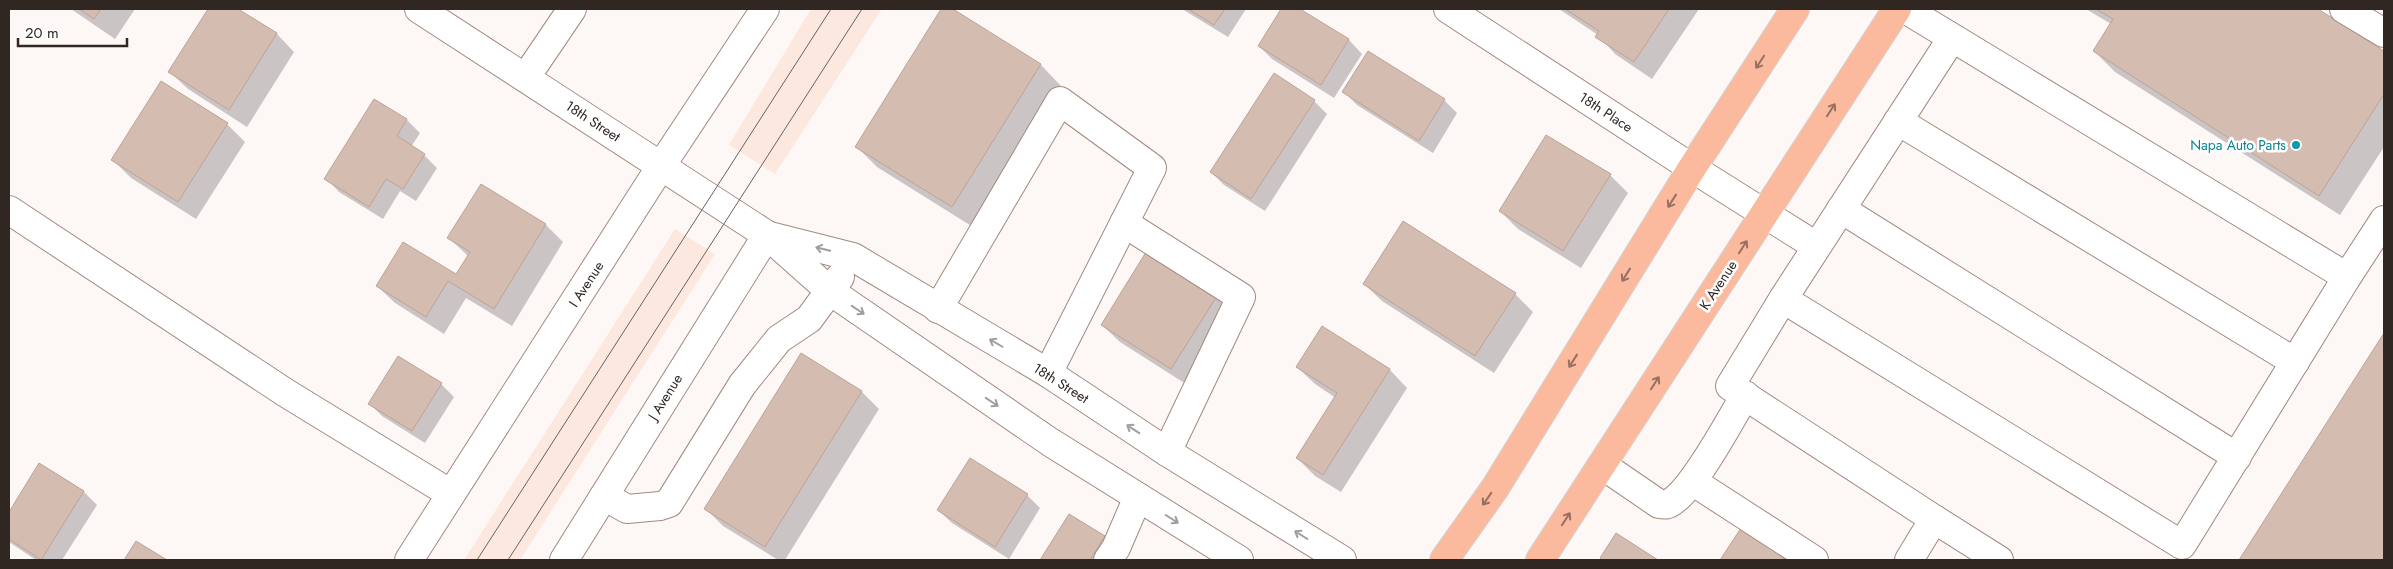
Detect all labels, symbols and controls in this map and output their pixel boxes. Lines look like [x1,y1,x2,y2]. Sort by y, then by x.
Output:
scale bar [18,15,126,47]
text: 20 m [25,22,59,44]
one-way arrow [1755,55,1765,69]
street label: 18th Place [1575,87,1637,137]
street label: 18th Street [561,96,625,147]
one-way arrow [1826,103,1836,117]
place label: Napa Auto Parts [2190,135,2286,155]
marker: Napa Auto Parts [2290,139,2302,151]
one-way arrow [1666,193,1676,207]
one-way arrow [1738,240,1748,254]
one-way arrow [816,244,832,253]
street label: K Avenue [1694,256,1742,314]
street label: I Avenue [564,257,608,311]
one-way arrow [1621,267,1631,281]
one-way arrow [851,305,865,315]
one-way arrow [988,338,1003,348]
one-way arrow [1567,354,1577,368]
street label: 18th Street [1029,358,1093,408]
street label: J Avenue [642,370,687,426]
one-way arrow [1649,376,1660,390]
one-way arrow [985,397,999,407]
one-way arrow [1127,424,1141,434]
one-way arrow [1482,492,1492,506]
one-way arrow [1562,513,1572,527]
one-way arrow [1165,514,1179,524]
one-way arrow [1294,529,1308,539]

